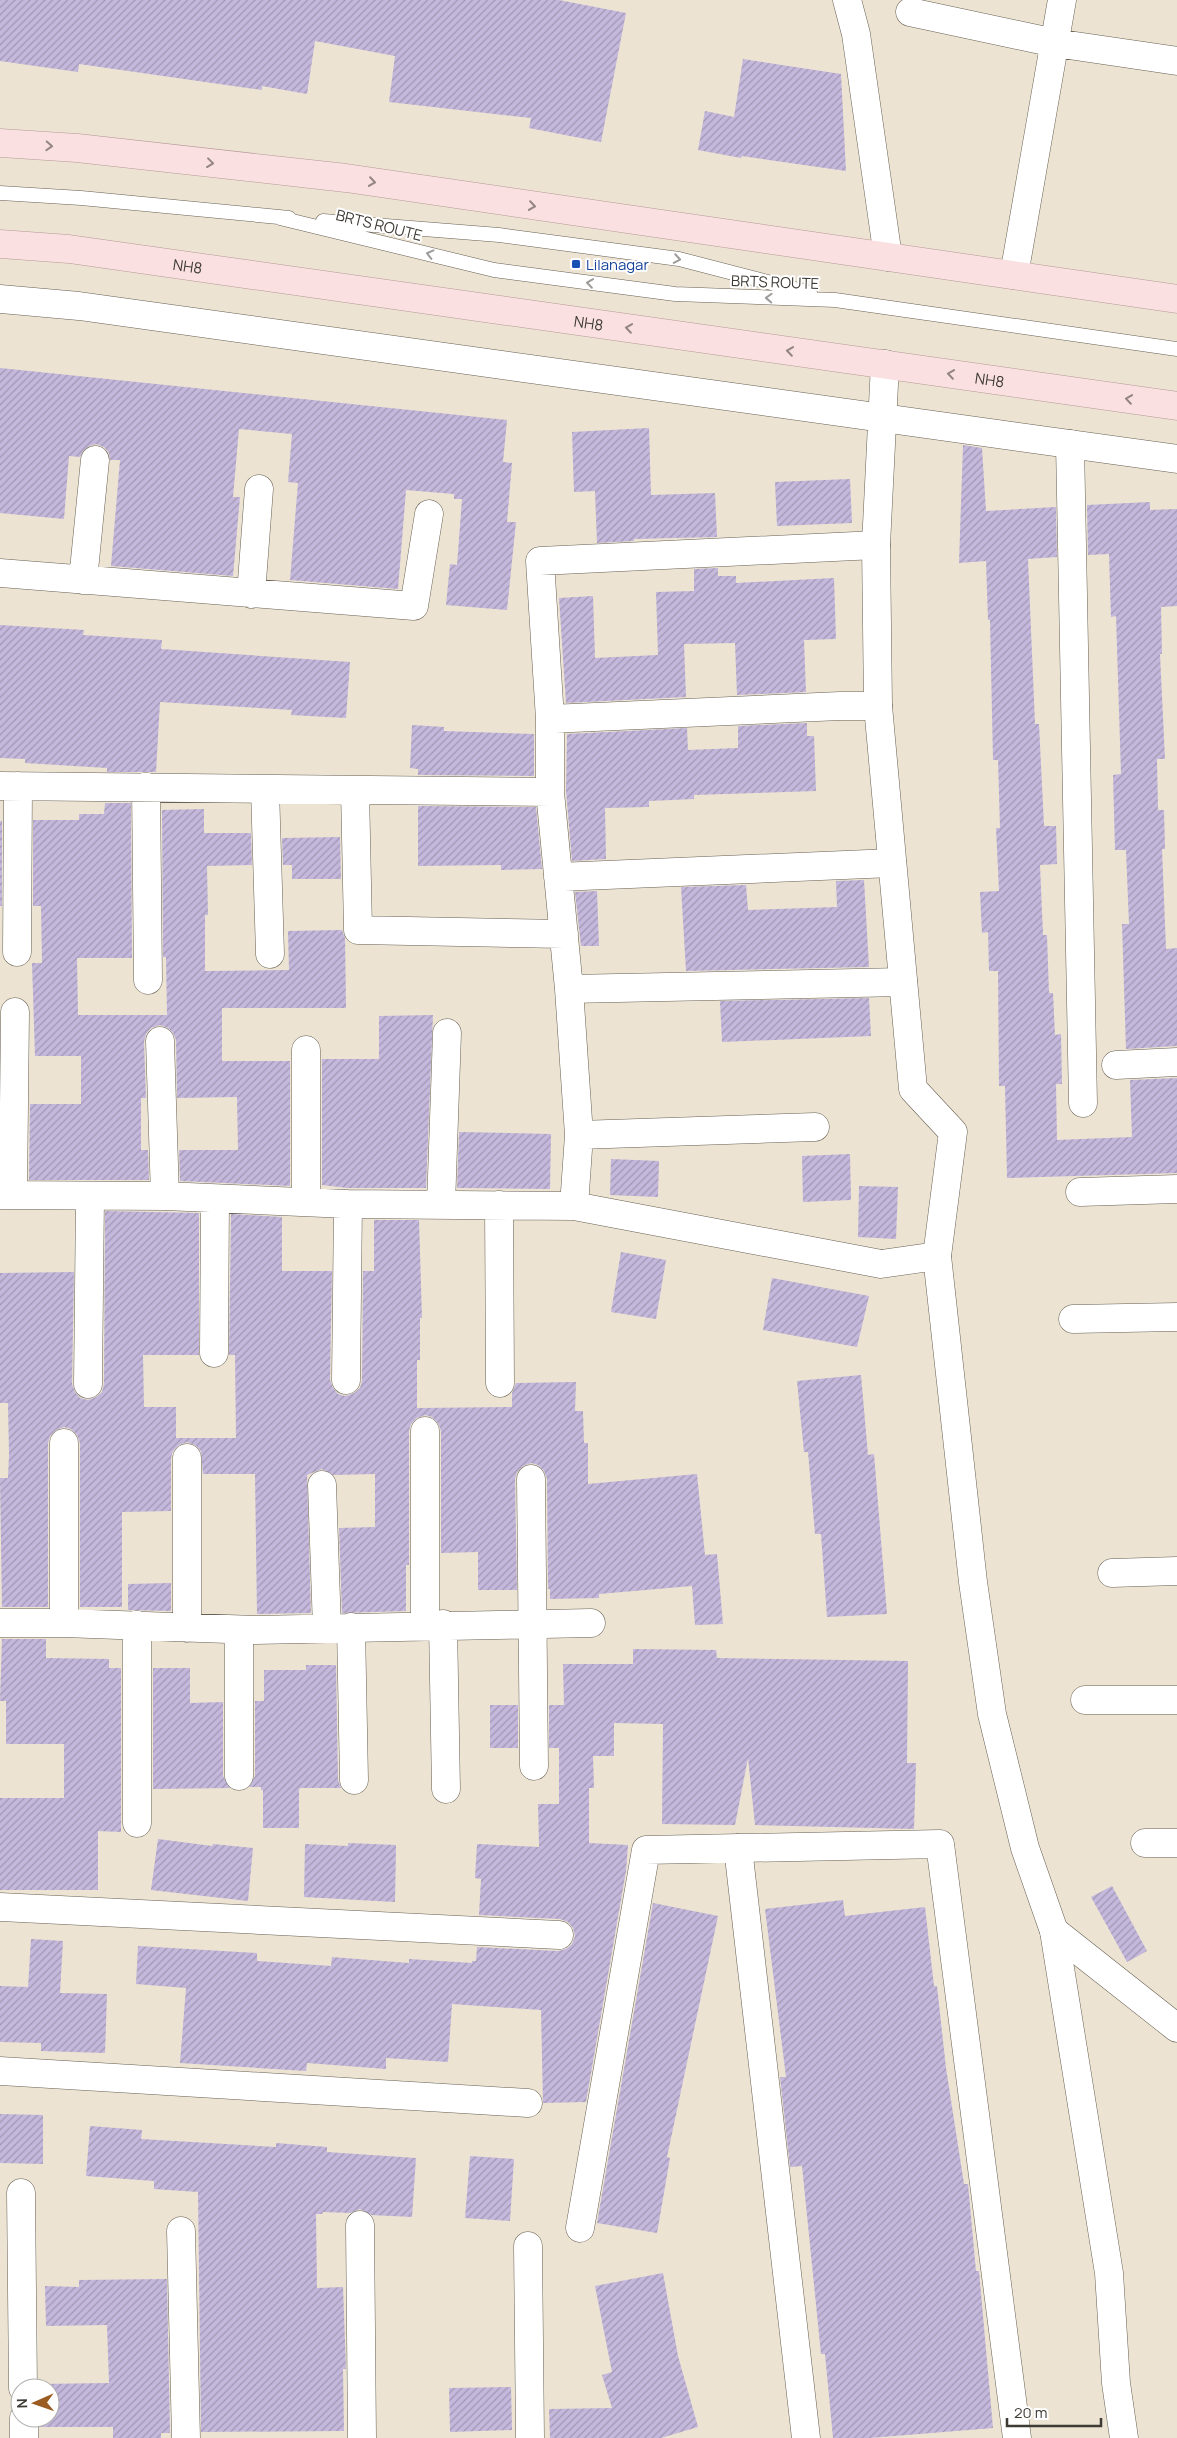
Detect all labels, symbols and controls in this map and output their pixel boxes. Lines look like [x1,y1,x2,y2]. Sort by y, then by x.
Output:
one-way arrow [45,141,53,152]
one-way arrow [207,157,215,168]
one-way arrow [368,176,376,187]
one-way arrow [528,200,537,210]
street label: BRTS ROUTE [334,204,424,246]
one-way arrow [425,249,434,260]
street label: NH8 [172,253,204,278]
one-way arrow [672,253,681,263]
place label: Lilanagar [586,254,649,275]
marker: Lilanagar [570,258,582,270]
street label: BRTS ROUTE [731,270,819,294]
one-way arrow [585,278,593,289]
one-way arrow [765,292,773,303]
street label: NH8 [573,310,605,335]
one-way arrow [624,324,633,334]
one-way arrow [785,346,793,357]
street label: NH8 [974,367,1006,392]
one-way arrow [946,369,955,379]
one-way arrow [1124,394,1132,405]
north arrow [10,2378,60,2428]
scale bar [1007,2396,1101,2428]
text: N [12,2398,31,2409]
text: 20 m [1014,2402,1047,2423]

